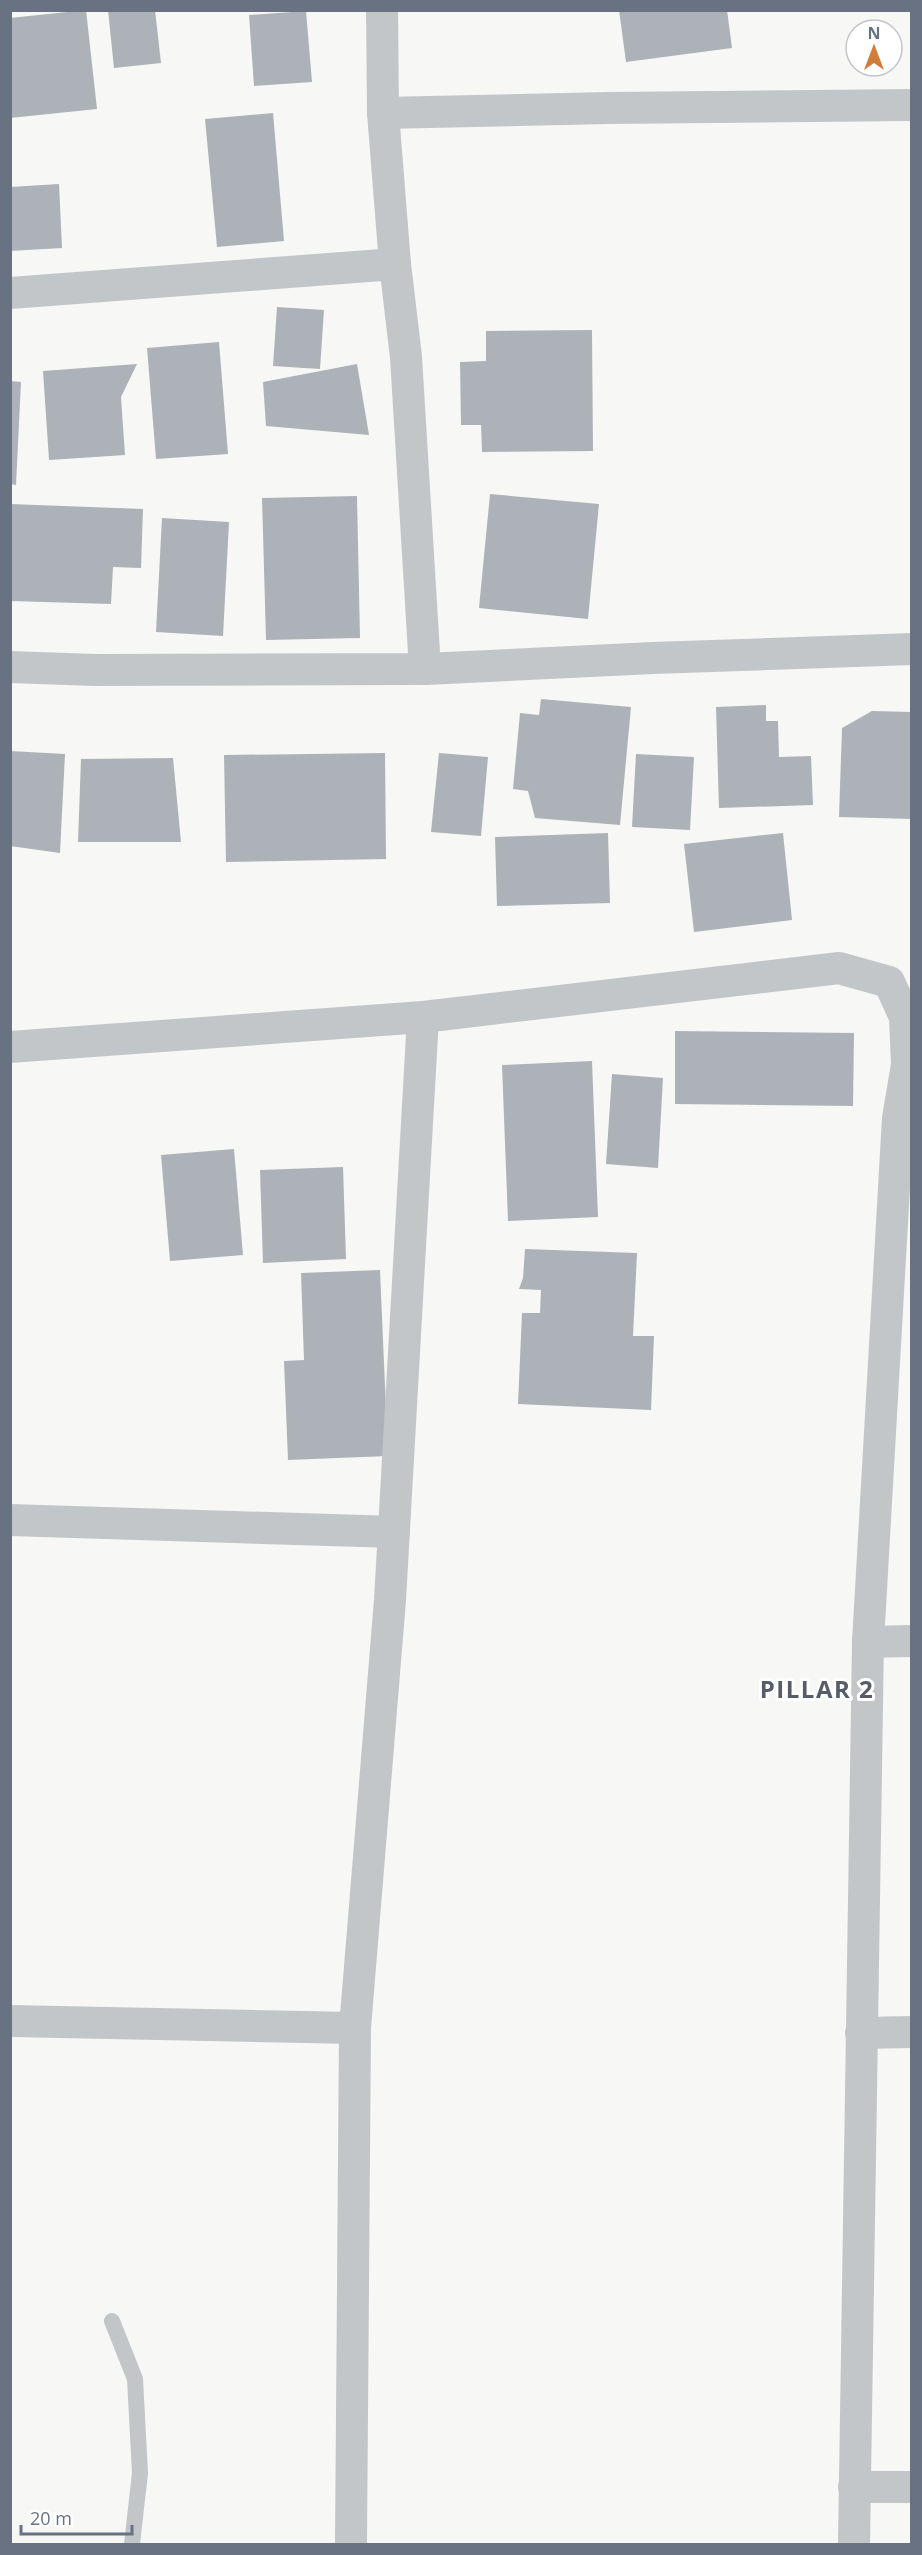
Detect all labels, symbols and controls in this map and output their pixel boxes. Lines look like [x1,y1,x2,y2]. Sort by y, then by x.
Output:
north arrow [844,18,904,78]
text: N [867,22,881,44]
district label: PILLAR 2 [760,1672,874,1705]
scale bar [21,2498,132,2536]
text: 20 m [30,2506,72,2530]

